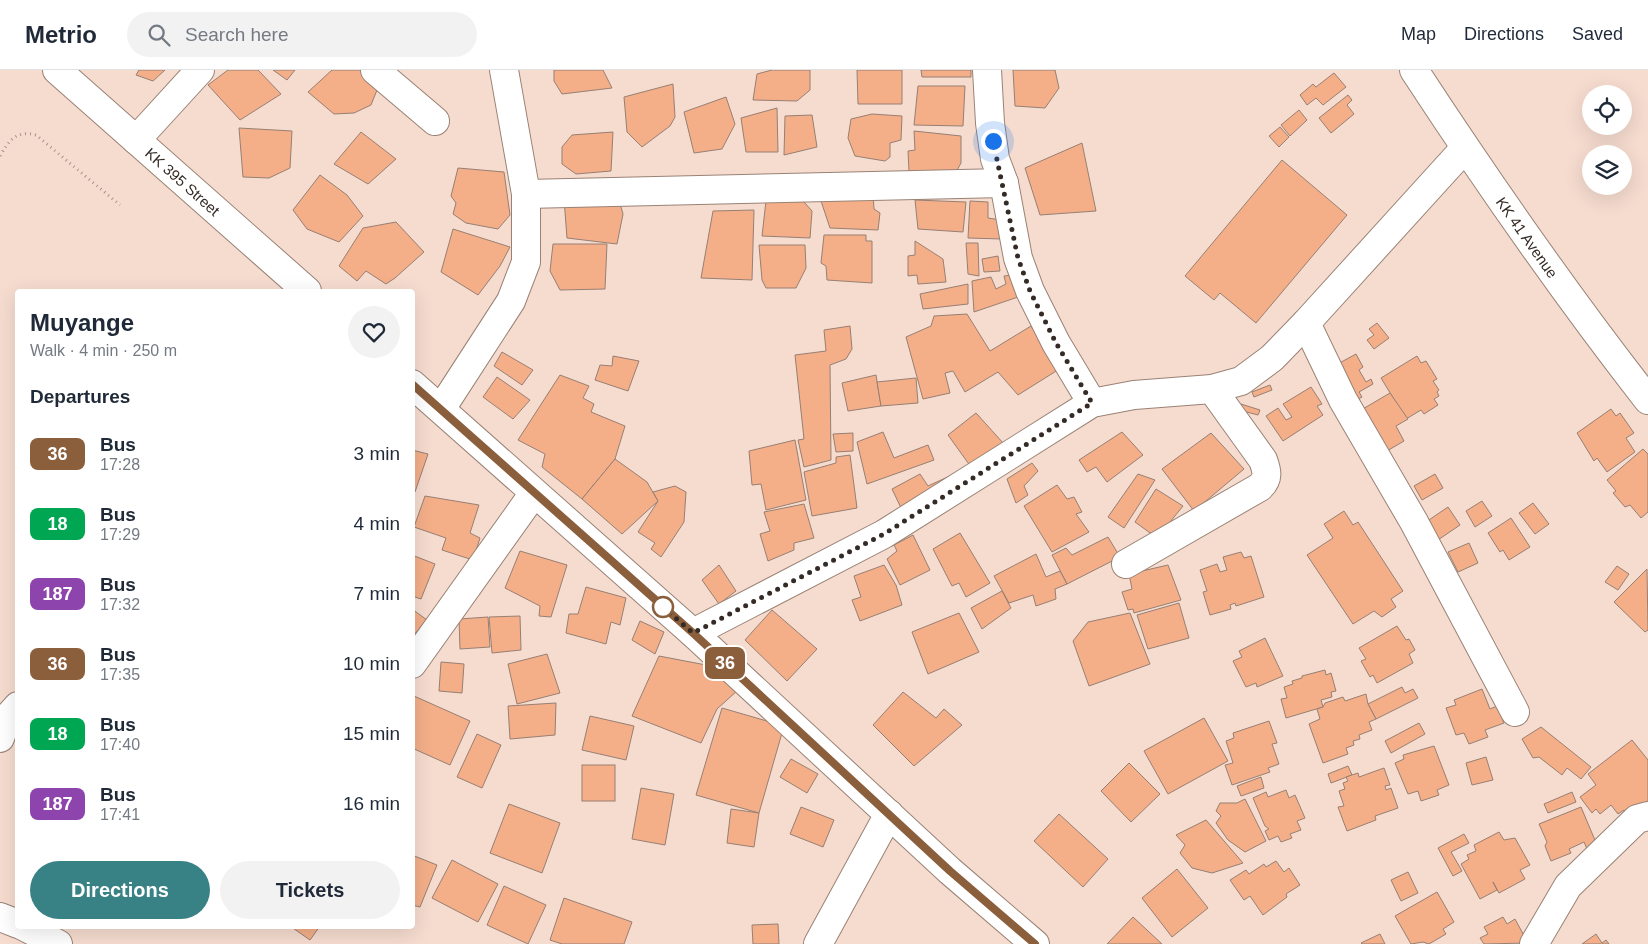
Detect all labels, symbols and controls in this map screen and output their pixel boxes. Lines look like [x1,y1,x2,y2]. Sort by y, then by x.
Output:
search box [127,12,477,57]
text: Metrio [25,21,97,48]
icon: search [145,21,173,49]
text: Search here [185,24,289,45]
text: Map [1401,24,1436,44]
text: Directions [1464,24,1544,44]
text: Saved [1572,24,1623,44]
map controls [1582,85,1632,195]
button: locate [1582,85,1632,135]
your location [981,129,1006,154]
street label: KK 395 Street [142,144,224,219]
button: layers [1582,145,1632,195]
street label: KK 41 Avenue [1493,193,1562,281]
button: heart [348,306,400,358]
text: Muyange [30,309,134,336]
text: Walk · 4 min · 250 m [30,342,177,359]
text: Departures [30,386,130,407]
text: Bus [100,434,136,455]
text: 3 min [354,443,400,464]
text: 36 [47,444,68,464]
text: 17:28 [100,456,140,473]
text: Bus [100,504,136,525]
text: 4 min [354,513,400,534]
text: 18 [47,514,68,534]
text: 17:29 [100,526,140,543]
text: Bus [100,574,136,595]
text: 7 min [354,583,400,604]
text: 187 [42,584,73,604]
text: 17:32 [100,596,140,613]
unlabelled marker [652,596,674,618]
text: Bus [100,644,136,665]
line badge: 36 [702,647,748,679]
text: 10 min [343,653,400,674]
text: 36 [715,653,735,673]
text: 36 [47,654,68,674]
text: 17:35 [100,666,140,683]
text: Bus [100,714,136,735]
text: 15 min [343,723,400,744]
text: 18 [47,724,68,744]
text: 17:40 [100,736,140,753]
text: Bus [100,784,136,805]
text: 16 min [343,793,400,814]
text: 187 [42,794,73,814]
text: 17:41 [100,806,140,823]
button: Directions [30,861,210,919]
button: Tickets [220,861,400,919]

